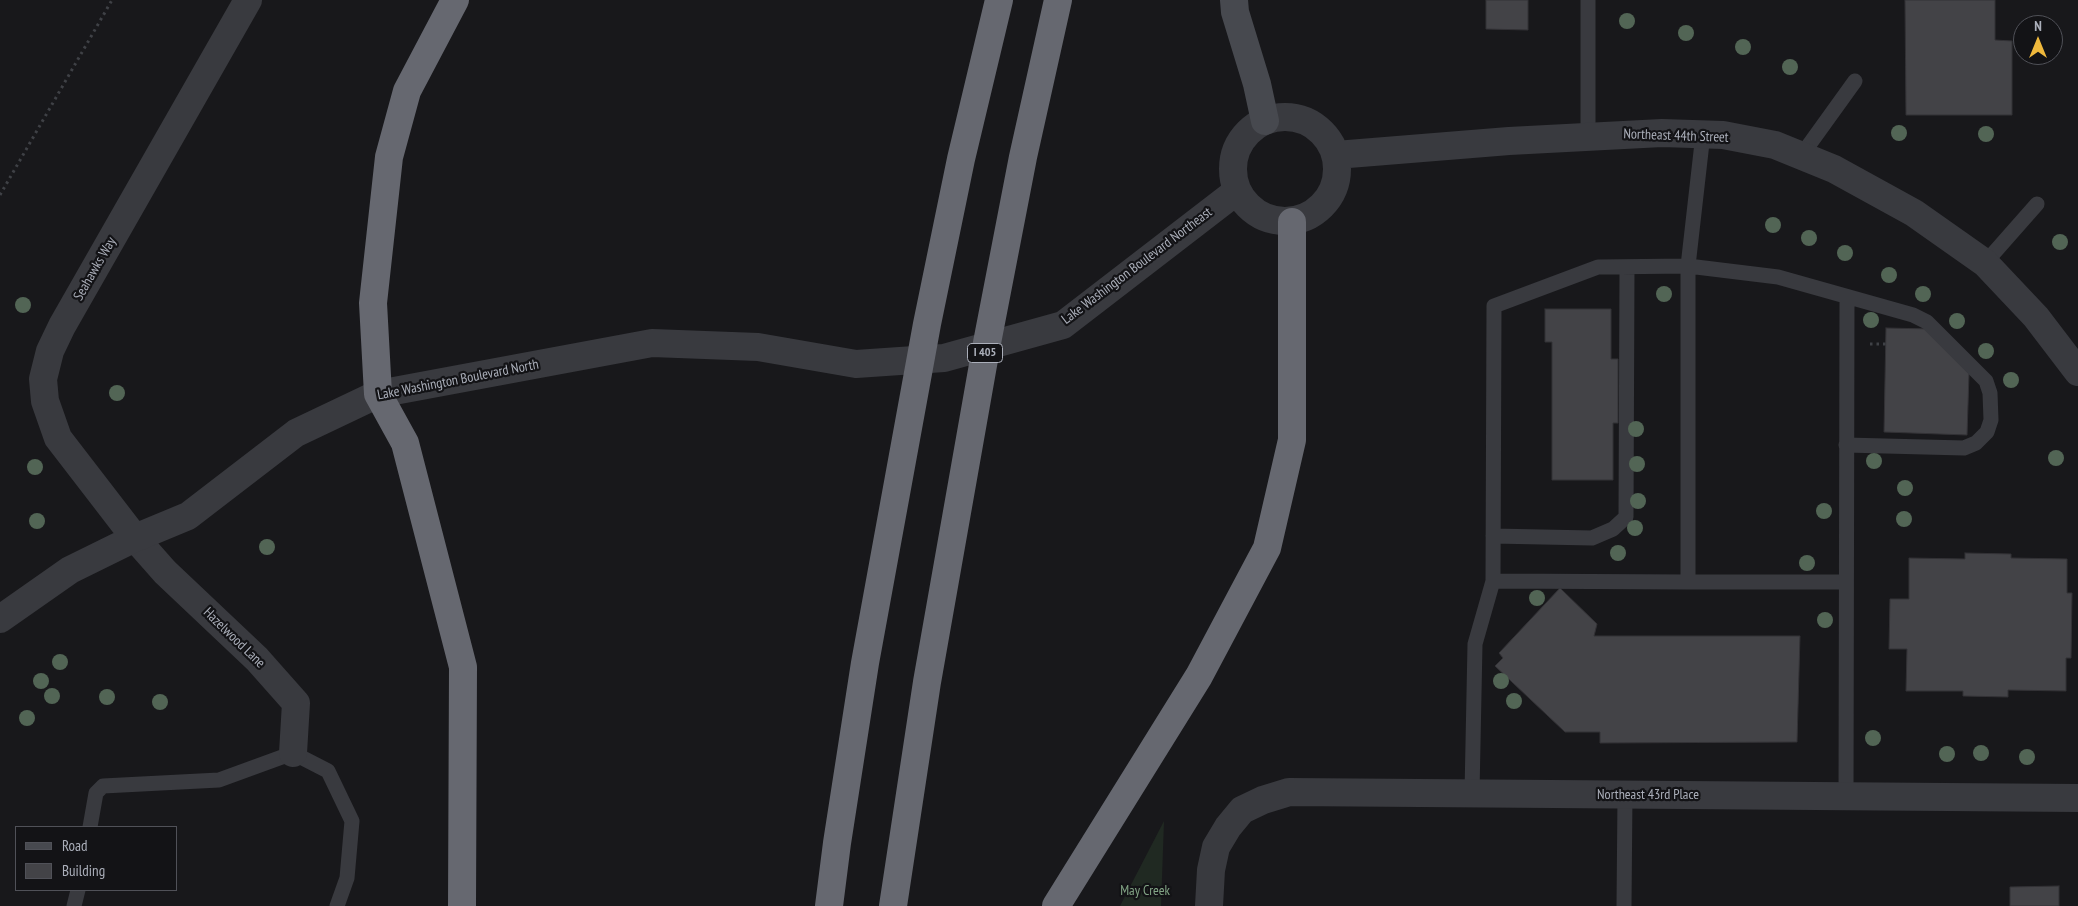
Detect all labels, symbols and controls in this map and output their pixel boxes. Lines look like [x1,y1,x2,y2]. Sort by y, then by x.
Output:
north arrow [2013,15,2063,65]
text: N [2034,17,2042,35]
street label: Northeast 44th Street [1623,126,1729,146]
street label: Lake Washington Boulevard Northeast [1058,204,1216,328]
street label: Seahawks Way [70,234,120,304]
road number: I 405 [968,343,1002,362]
street label: Lake Washington Boulevard North [376,356,540,404]
street label: Hazelwood Lane [200,604,268,672]
street label: Northeast 43rd Place [1597,787,1699,803]
legend [15,826,178,891]
text: Road [62,836,88,855]
text: Building [62,861,105,880]
park label: May Creek [1120,883,1170,899]

